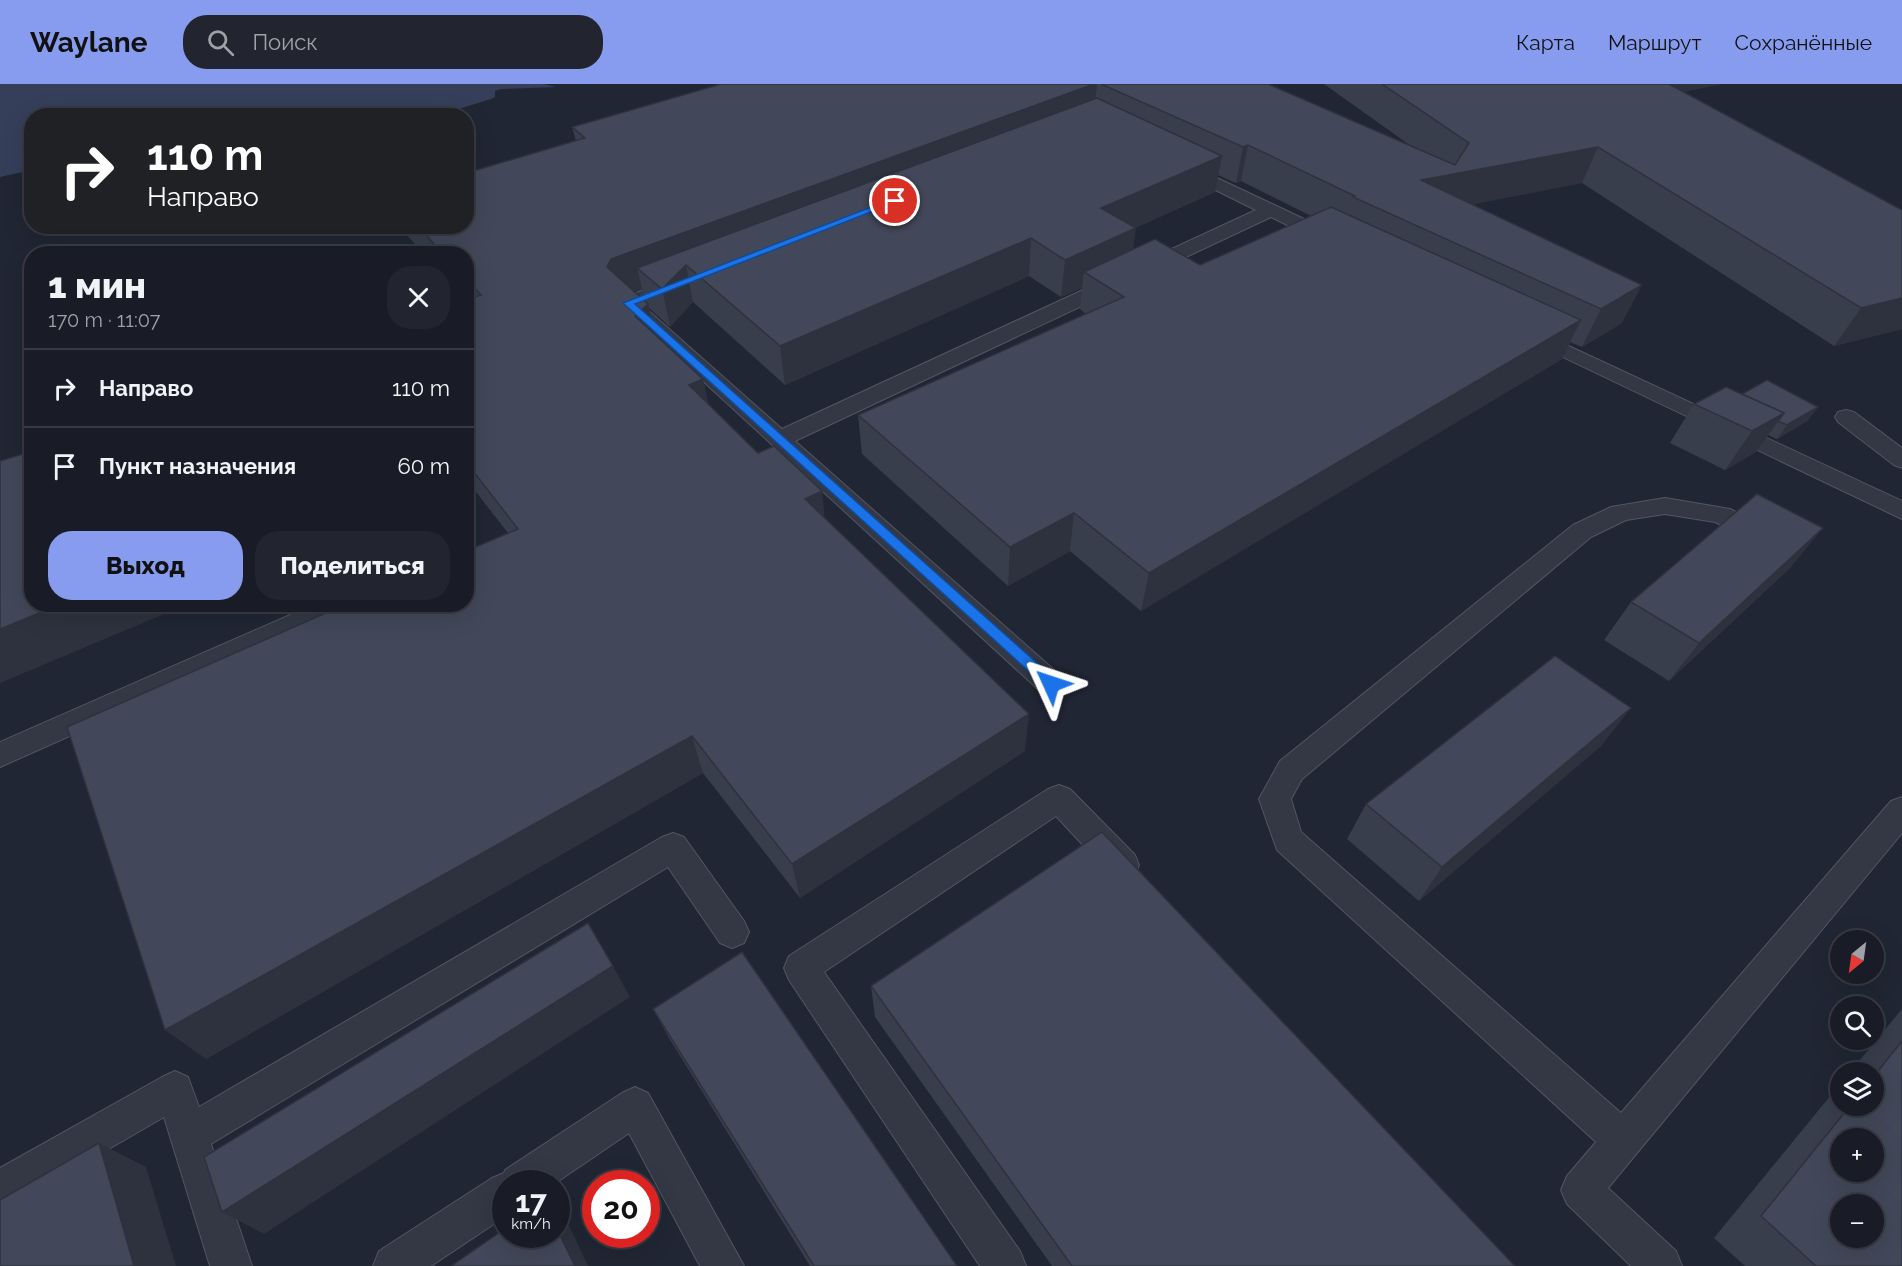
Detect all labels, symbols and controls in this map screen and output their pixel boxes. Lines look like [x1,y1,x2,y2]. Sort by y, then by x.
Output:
search box [183,15,603,69]
text: Waylane [30,26,147,59]
icon: search [204,26,237,59]
text: Поиск [252,29,318,55]
text: Карта [1516,30,1575,55]
text: Маршрут [1608,30,1701,55]
text: Сохранённые [1734,30,1872,55]
text: 110 m [147,131,263,180]
icon: right [48,132,126,210]
pin [869,175,920,226]
text: Направо [147,181,259,212]
icon: arrive [878,184,911,217]
text: 1 мин [48,264,146,306]
button: close [387,266,450,329]
text: 170 m · 11:07 [48,308,160,332]
icon: right [48,372,81,405]
text: Направо [99,375,193,401]
text: 110 m [392,375,450,401]
icon: arrive [48,450,81,483]
text: Пункт назначения [99,453,296,479]
text: 60 m [397,453,450,479]
button: Выход [48,531,243,600]
button: Поделиться [255,531,450,600]
position arrow [1019,652,1083,716]
north arrow [1830,930,1884,984]
map controls [1830,930,1884,1248]
button: search [1830,996,1884,1050]
button: layers [1830,1062,1884,1116]
button: + [1830,1128,1884,1182]
speed limit sign: 20 [582,1170,660,1248]
text: 17 [515,1184,547,1219]
button: − [1830,1194,1884,1248]
text: km/h [511,1215,551,1233]

